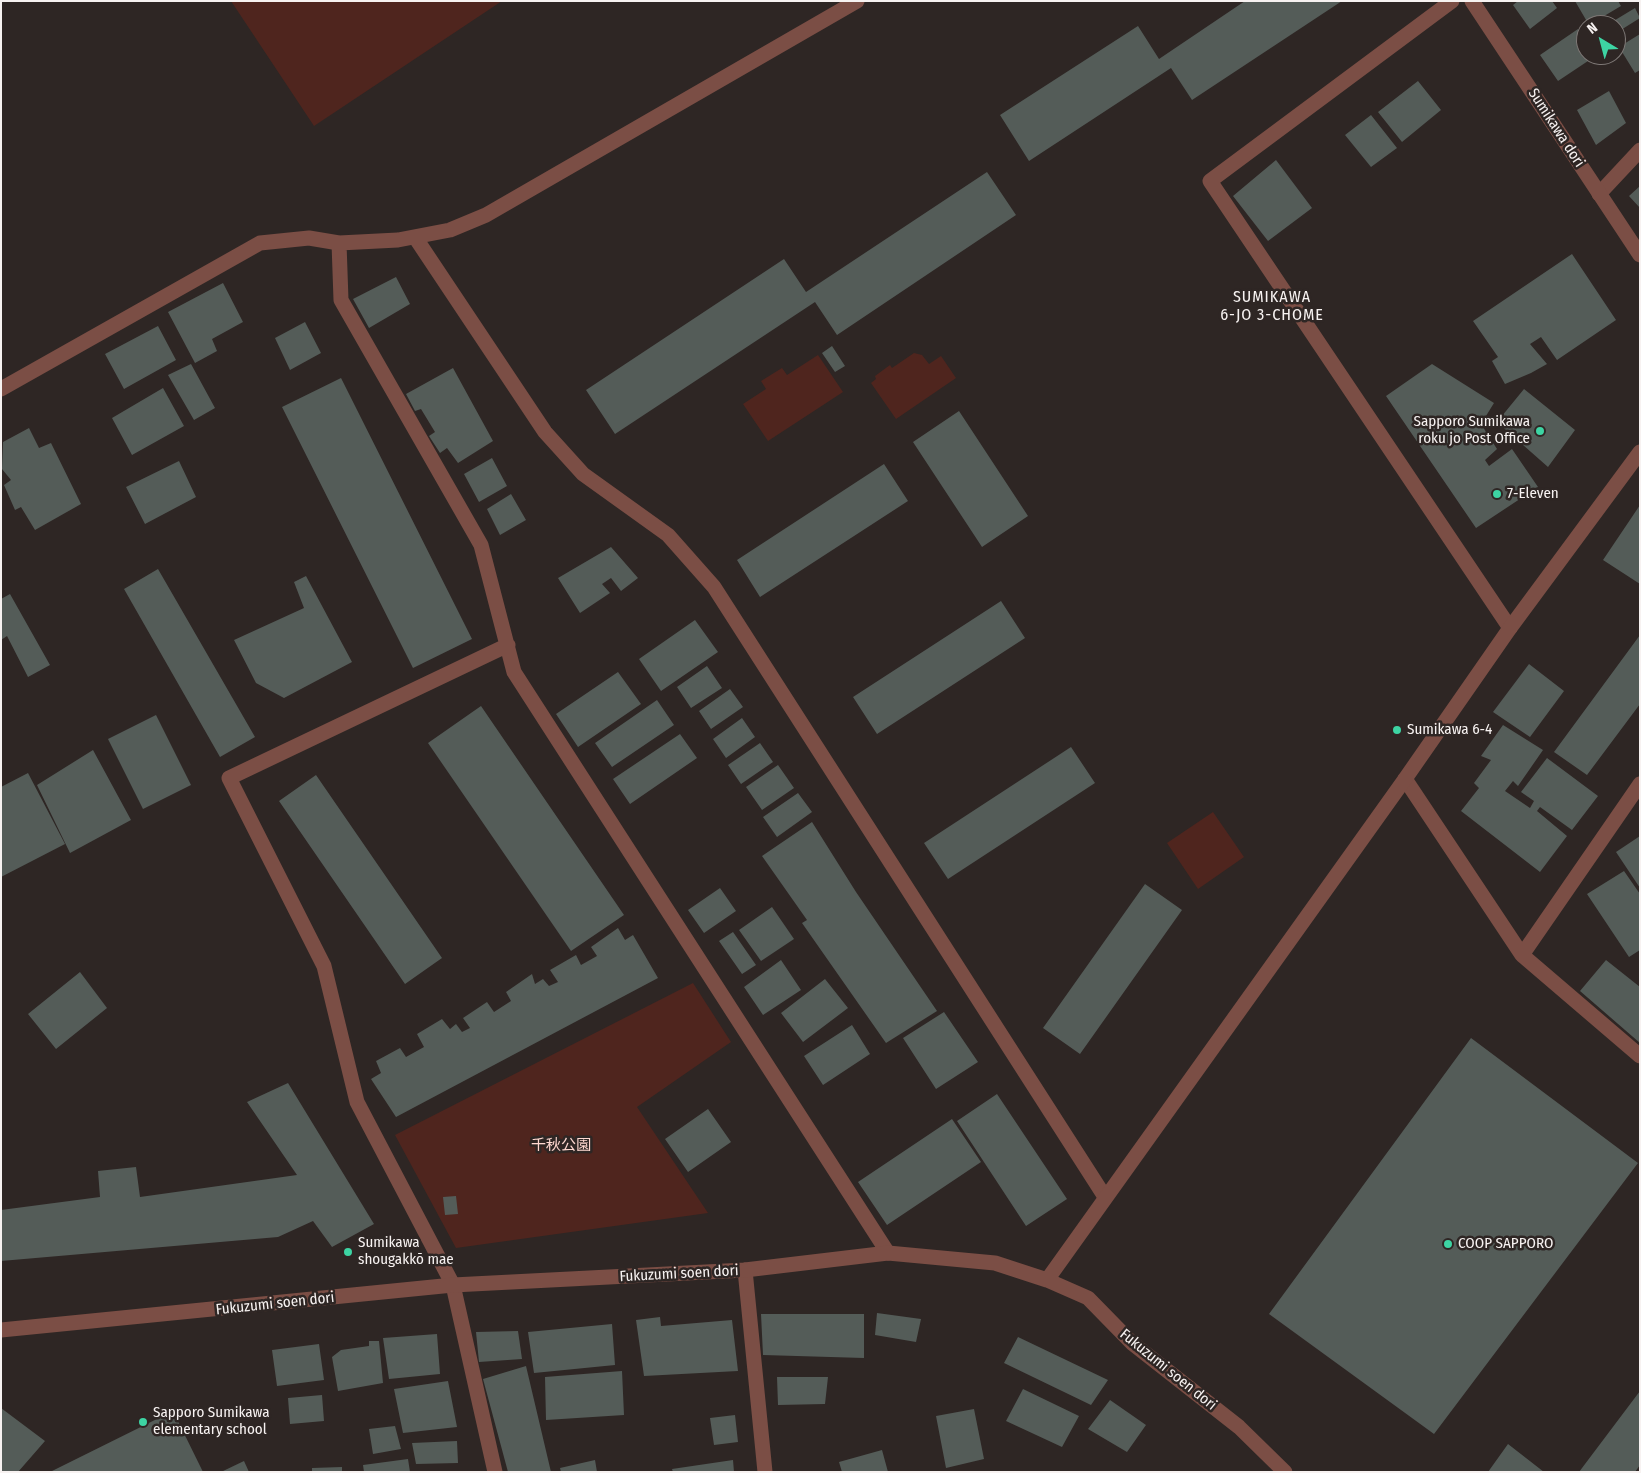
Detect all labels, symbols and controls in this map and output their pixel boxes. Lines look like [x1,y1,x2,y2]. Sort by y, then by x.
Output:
north arrow [1576,15,1626,65]
text: N [1584,19,1601,38]
street label: Sumikawa dori [1524,85,1588,171]
district label: SUMIKAWA 6-JO 3-CHOME [1219,288,1325,326]
place label: Sapporo Sumikawa roku jo Post Office [1414,413,1530,448]
marker: Sapporo Sumikawa roku jo Post Office [1534,425,1546,437]
place label: 7-Eleven [1507,485,1559,503]
marker: 7-Eleven [1491,488,1503,500]
place label: Sumikawa 6-4 [1407,721,1492,739]
marker: Sumikawa 6-4 [1391,724,1403,736]
park label: 千秋公園 [531,1137,591,1155]
place label: Sumikawa shougakkō mae [358,1234,454,1269]
place label: COOP SAPPORO [1458,1235,1553,1253]
marker: COOP SAPPORO [1442,1238,1454,1250]
marker: Sumikawa shougakkō mae [342,1246,354,1258]
street label: Fukuzumi soen dori [619,1262,739,1286]
street label: Fukuzumi soen dori [215,1289,335,1319]
street label: Fukuzumi soen dori [1116,1326,1220,1414]
place label: Sapporo Sumikawa elementary school [153,1404,269,1439]
marker: Sapporo Sumikawa elementary school [137,1416,149,1428]

